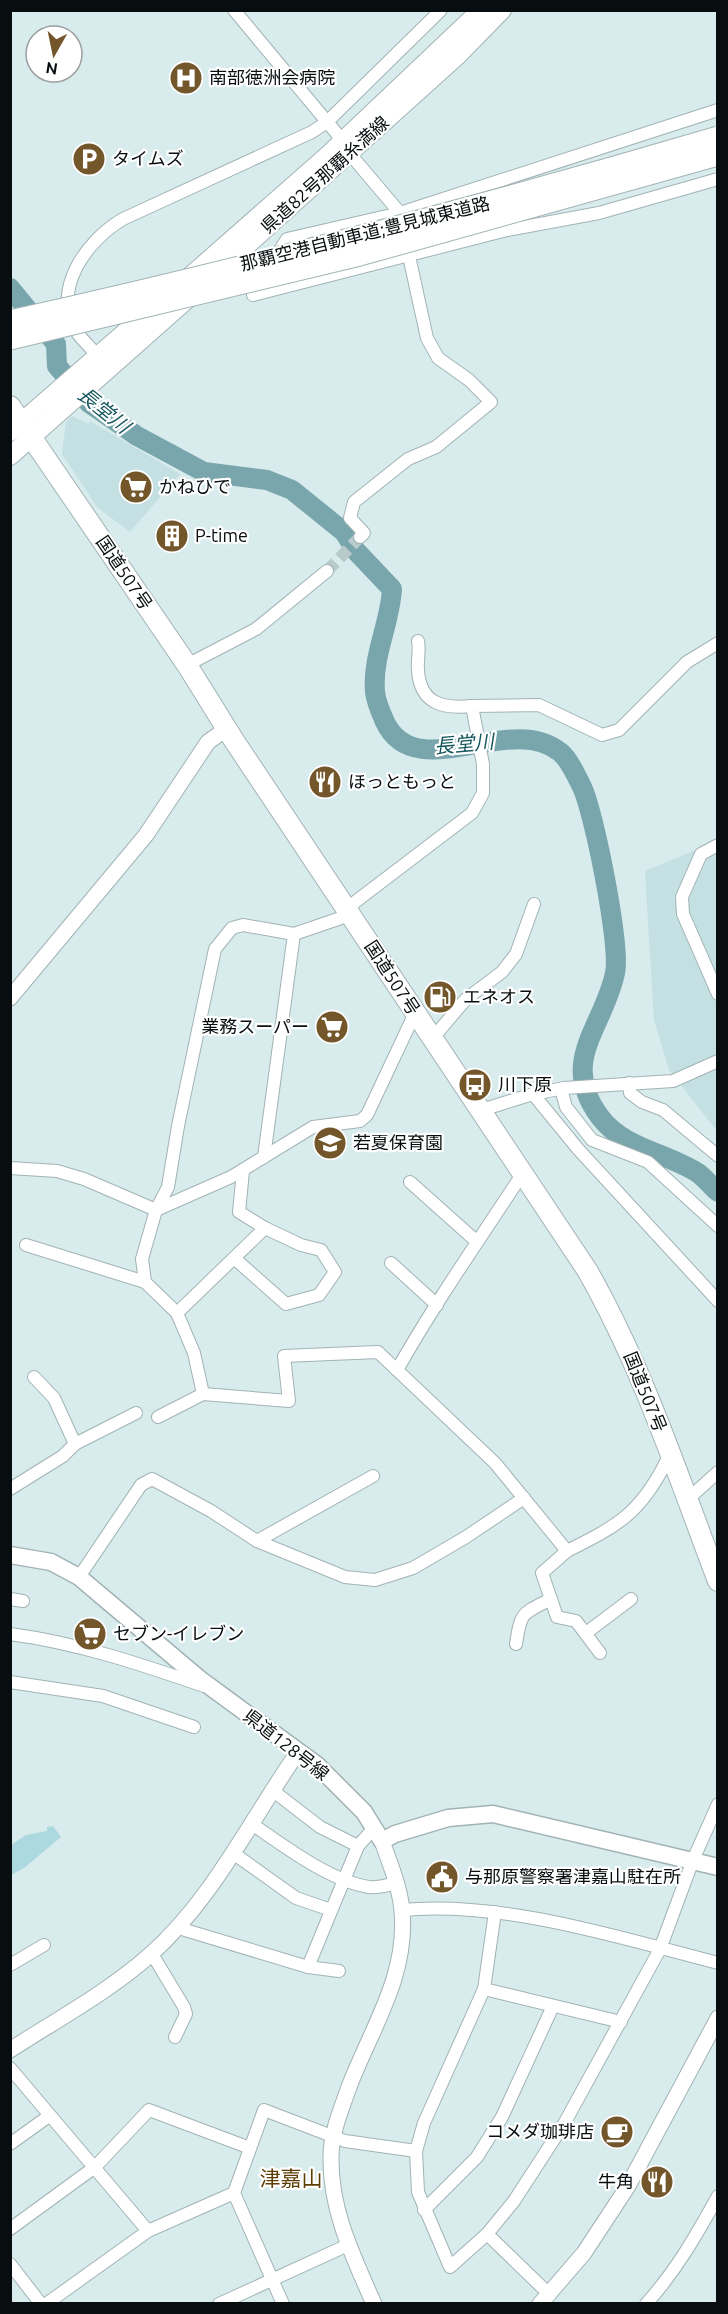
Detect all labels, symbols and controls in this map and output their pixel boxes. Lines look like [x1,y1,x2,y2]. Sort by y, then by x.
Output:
north arrow [24,24,84,84]
text: N [44,59,59,79]
hospital icon: 南部徳洲会病院 [168,60,204,96]
place label: 南部徳洲会病院 [209,67,335,87]
street label: 県道82号那覇糸満線 [257,112,392,237]
parking icon: タイムズ [71,141,107,177]
place label: タイムズ [112,148,184,168]
street label: 那覇空港自動車道;豊見城東道路 [238,192,492,274]
water label: 長堂川 [74,382,136,439]
supermarket icon: かねひで [118,469,154,505]
place label: かねひで [159,476,231,496]
building icon: P-time [154,518,190,554]
place label: P-time [195,525,248,545]
street label: 国道507号 [93,532,157,613]
water label: 長堂川 [433,729,497,758]
restaurant icon: ほっともっと [307,764,343,800]
place label: ほっともっと [348,771,456,791]
street label: 国道507号 [361,937,424,1018]
fuel station icon: エネオス [422,979,458,1015]
place label: エネオス [463,986,535,1006]
supermarket icon: 業務スーパー [314,1009,350,1045]
place label: 業務スーパー [201,1016,309,1036]
bus stop icon: 川下原 [457,1067,493,1103]
place label: 川下原 [498,1074,552,1094]
school or university icon: 若夏保育園 [312,1125,348,1161]
place label: 若夏保育園 [353,1132,443,1152]
street label: 国道507号 [621,1349,671,1435]
supermarket icon: セブン-イレブン [72,1616,108,1652]
place label: セブン-イレブン [113,1623,244,1643]
street label: 県道128号線 [240,1705,333,1784]
public building icon: 与那原警察署津嘉山駐在所 [424,1859,460,1895]
place label: 与那原警察署津嘉山駐在所 [465,1866,681,1886]
cafe icon: コメダ珈琲店 [599,2114,635,2150]
place label: コメダ珈琲店 [486,2121,594,2141]
restaurant icon: 牛角 [639,2164,675,2200]
district label: 津嘉山 [260,2166,323,2190]
place label: 牛角 [598,2171,634,2191]

